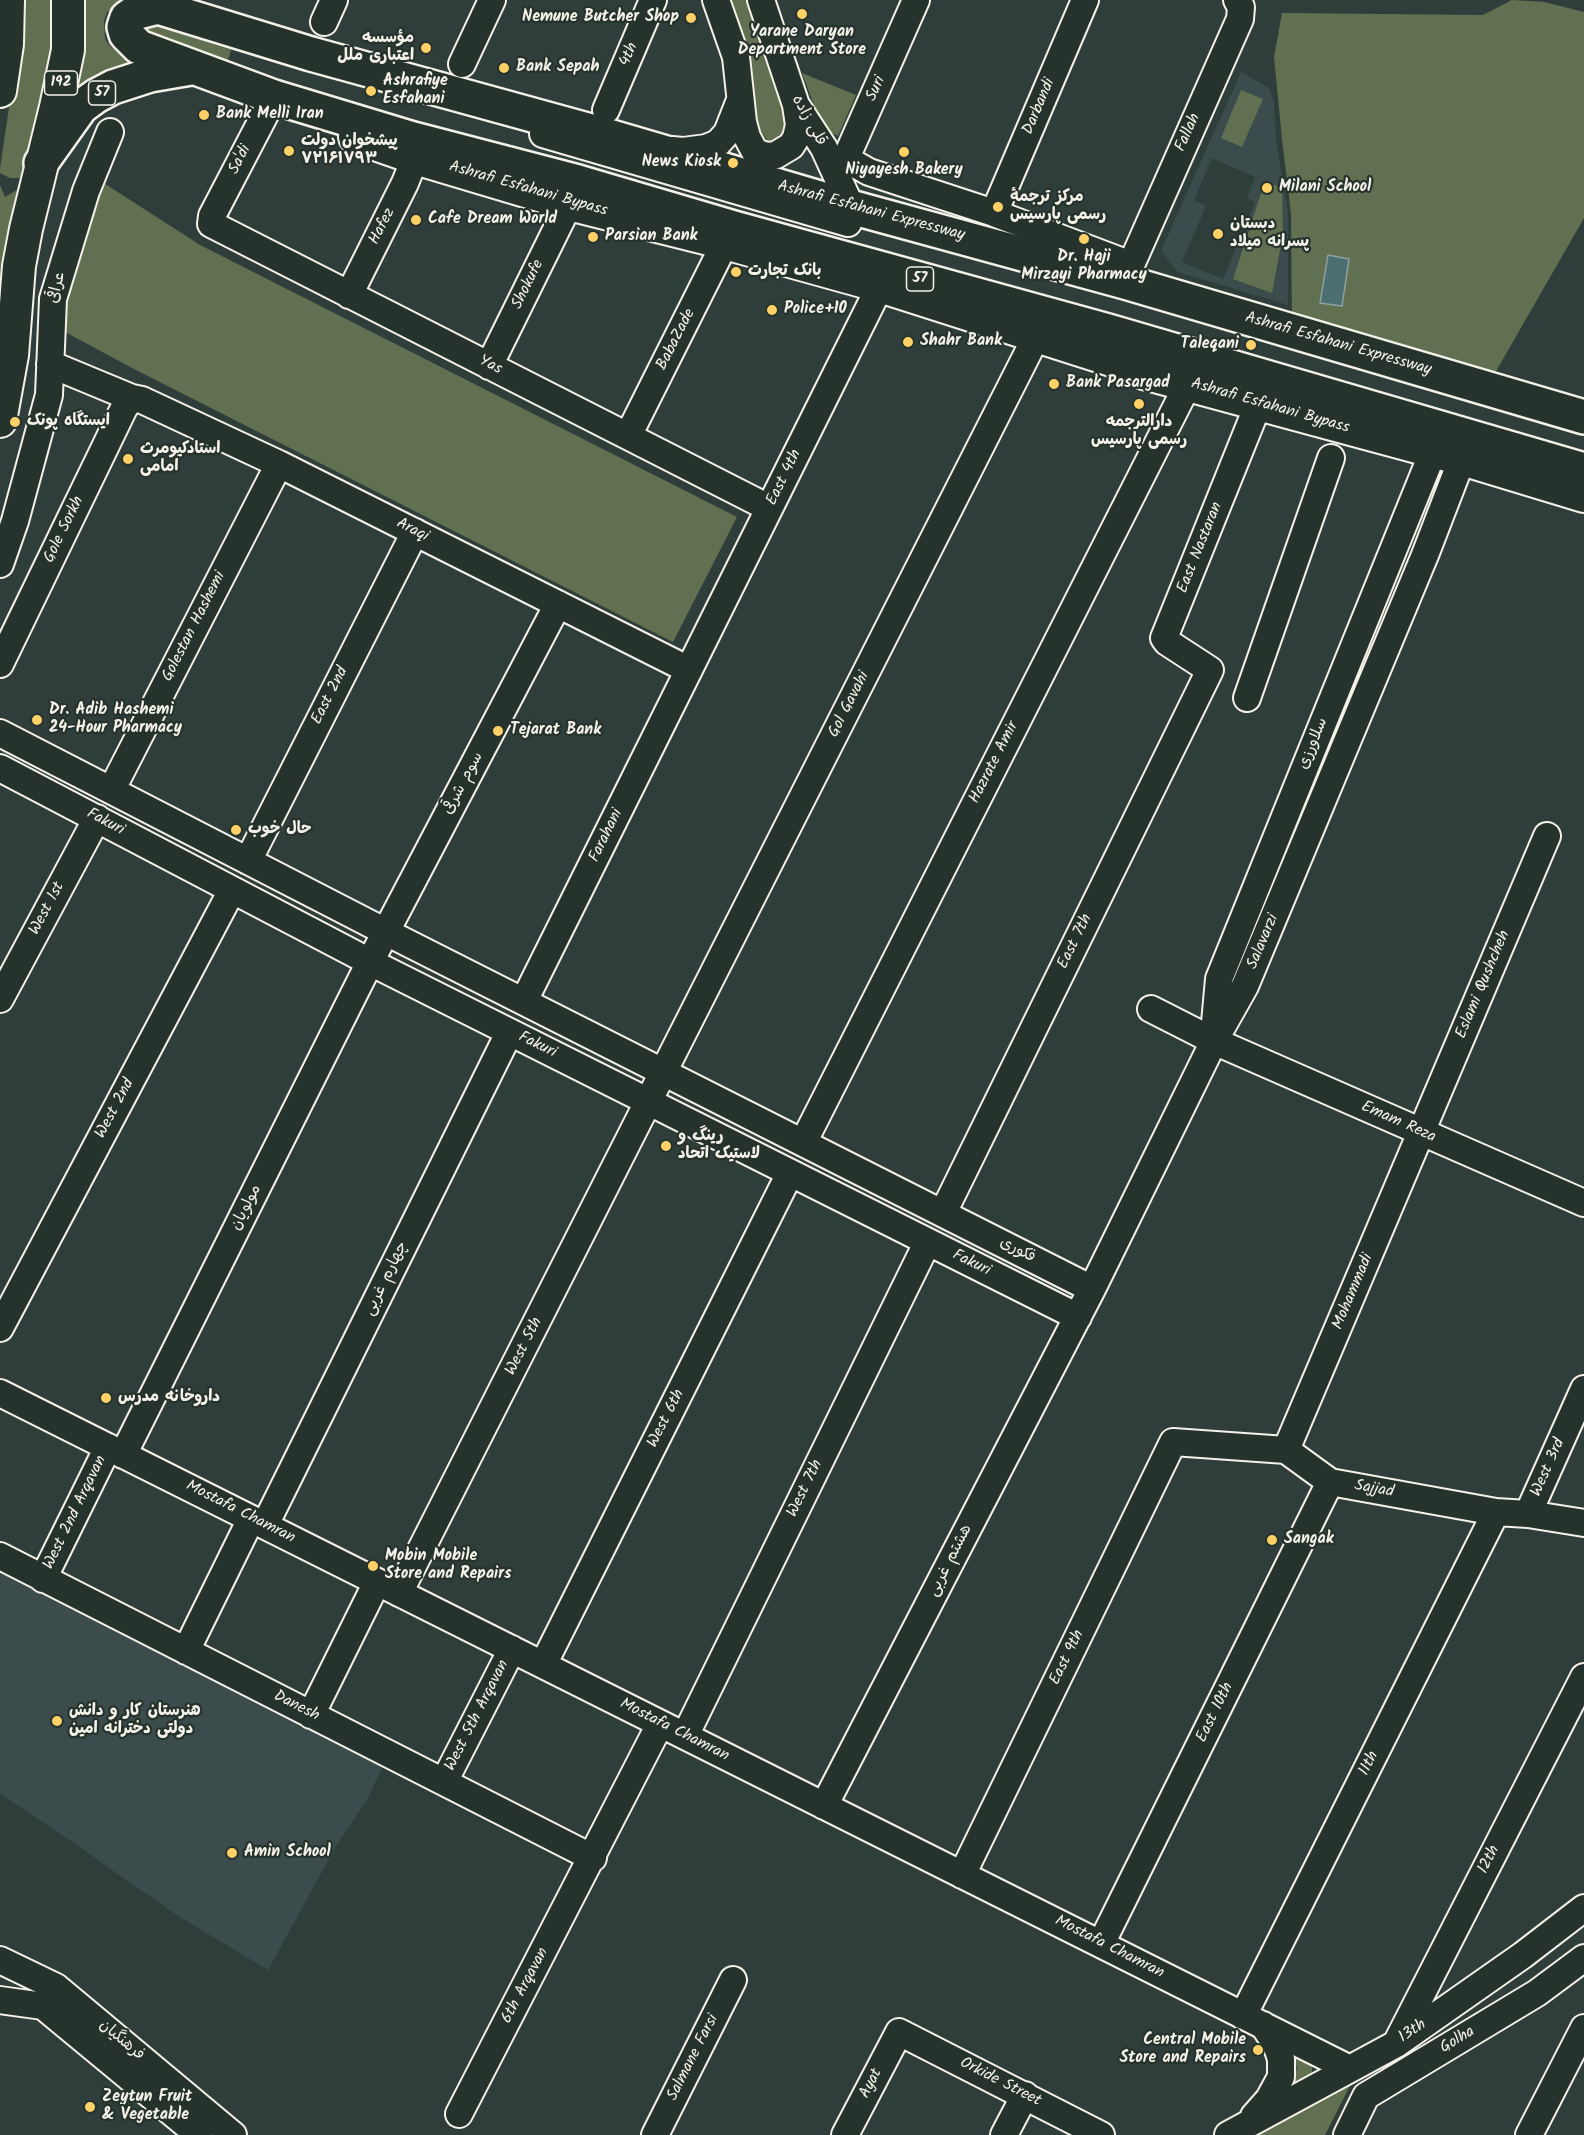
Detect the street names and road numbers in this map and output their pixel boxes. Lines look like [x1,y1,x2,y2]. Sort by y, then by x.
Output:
street label: 4th [617,40,643,70]
road number: 192 [44,71,78,95]
street label: Suri [863,74,891,104]
street label: Darbandi [1020,76,1060,138]
road number: 57 [88,81,116,105]
street label: قلی زاده [786,92,830,150]
street label: Fallah [1172,111,1206,155]
street label: Sa'di [226,142,256,178]
street label: Ashrafi Esfahani Bypass [447,158,609,222]
street label: Ashrafi Esfahani Expressway [775,178,967,246]
street label: Hafez [366,205,400,249]
street label: Shokufe [509,257,549,313]
road number: 57 [906,267,934,291]
street label: عراقی [45,270,71,306]
street label: BabaZade [653,306,701,374]
street label: Ashrafi Esfahani Expressway [1243,309,1433,381]
street label: Yas [475,352,505,380]
street label: Ashrafi Esfahani Bypass [1189,375,1351,439]
street label: East 4th [763,447,807,509]
street label: Gole Sorkh [41,494,89,566]
street label: East Nastaran [1174,500,1228,596]
street label: Araqi [393,515,431,547]
street label: Golestan Hashemi [159,569,231,685]
street label: East 2nd [308,664,354,728]
street label: Gol Gavahi [825,669,875,741]
street label: سلاورزی [1295,715,1333,773]
street label: Hazrate Amir [966,719,1024,807]
street label: سوم شرقی [440,749,488,819]
street label: Fakuri [83,805,127,841]
street label: Farahani [586,806,628,866]
street label: West 1st [26,879,70,939]
street label: East 7th [1055,912,1097,972]
street label: Salavarzi [1244,912,1284,972]
street label: Eslami Qushcheh [1453,928,1515,1042]
street label: Fakuri [515,1029,559,1063]
street label: West 2nd [92,1076,140,1142]
street label: Emam Reza [1358,1098,1438,1148]
street label: مولویان [227,1182,267,1234]
street label: فکوری [996,1234,1038,1268]
street label: چهارم غربی [361,1239,413,1319]
street label: Fakuri [949,1247,993,1281]
street label: Mohammadi [1329,1251,1379,1333]
street label: West 5th [502,1315,548,1379]
street label: West 6th [644,1387,690,1451]
street label: West 3rd [1528,1436,1570,1500]
street label: West 2nd Arqavan [40,1453,112,1573]
street label: West 7th [784,1457,828,1521]
street label: Mostafa Chamran [182,1477,298,1549]
street label: Sajjad [1353,1477,1395,1503]
street label: هشتم غربی [925,1522,977,1600]
street label: East 9th [1046,1627,1090,1689]
street label: West 5th Arqavan [442,1657,514,1775]
street label: East 10th [1193,1680,1239,1746]
street label: Danesh [270,1687,322,1727]
street label: Mostafa Chamran [616,1695,732,1767]
street label: 11th [1356,1749,1384,1779]
street label: 12th [1475,1843,1505,1877]
street label: Mostafa Chamran [1051,1912,1167,1984]
street label: 6th Arqavan [498,1945,554,2027]
street label: Salmane Farsi [664,2012,724,2104]
street label: فرهنگیان [94,2016,148,2066]
street label: 13th [1396,2016,1430,2048]
street label: Golha [1437,2023,1479,2059]
street label: Orkide Street [956,2054,1044,2112]
street label: Ayat [856,2066,888,2102]

